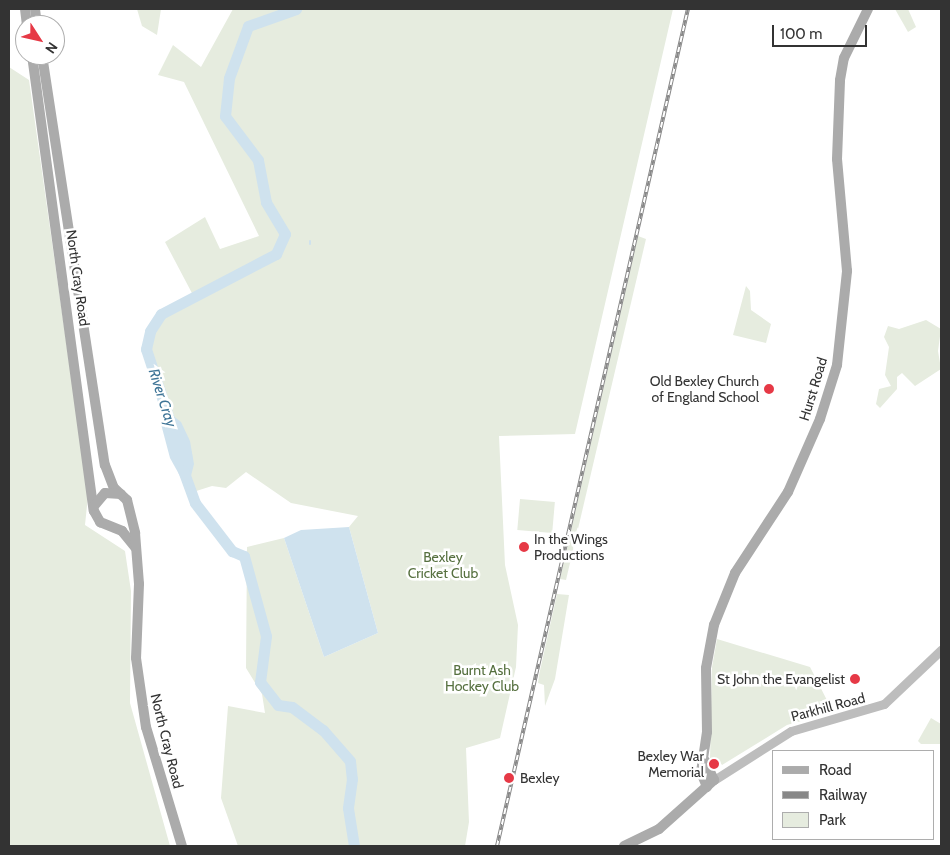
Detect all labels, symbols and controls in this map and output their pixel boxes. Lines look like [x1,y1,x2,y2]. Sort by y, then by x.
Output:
north arrow [15,15,65,65]
scale bar [775,15,870,47]
text: 100 m [780,25,822,43]
text: N [41,39,62,57]
street label: North Cray Road [63,229,93,327]
street label: Hurst Road [795,355,831,423]
water label: River Cray [144,366,180,430]
place label: Old Bexley Church of England School [650,373,759,406]
marker: Old Bexley Church of England School [763,383,775,395]
place label: In the Wings Productions [534,531,608,564]
marker: In the Wings Productions [518,541,530,553]
park label: Bexley Cricket Club [408,549,478,582]
park label: Burnt Ash Hockey Club [445,662,519,694]
place label: St John the Evangelist [717,671,845,687]
marker: St John the Evangelist [849,673,861,685]
street label: Parkhill Road [789,689,867,725]
street label: North Cray Road [147,692,187,790]
place label: Bexley War Memorial [638,748,704,780]
legend [772,750,935,840]
marker: Bexley War Memorial [708,758,720,770]
text: Road [819,761,852,779]
place label: Bexley [520,770,559,786]
marker: Bexley [502,771,516,785]
text: Railway [819,786,867,804]
text: Park [819,811,846,829]

